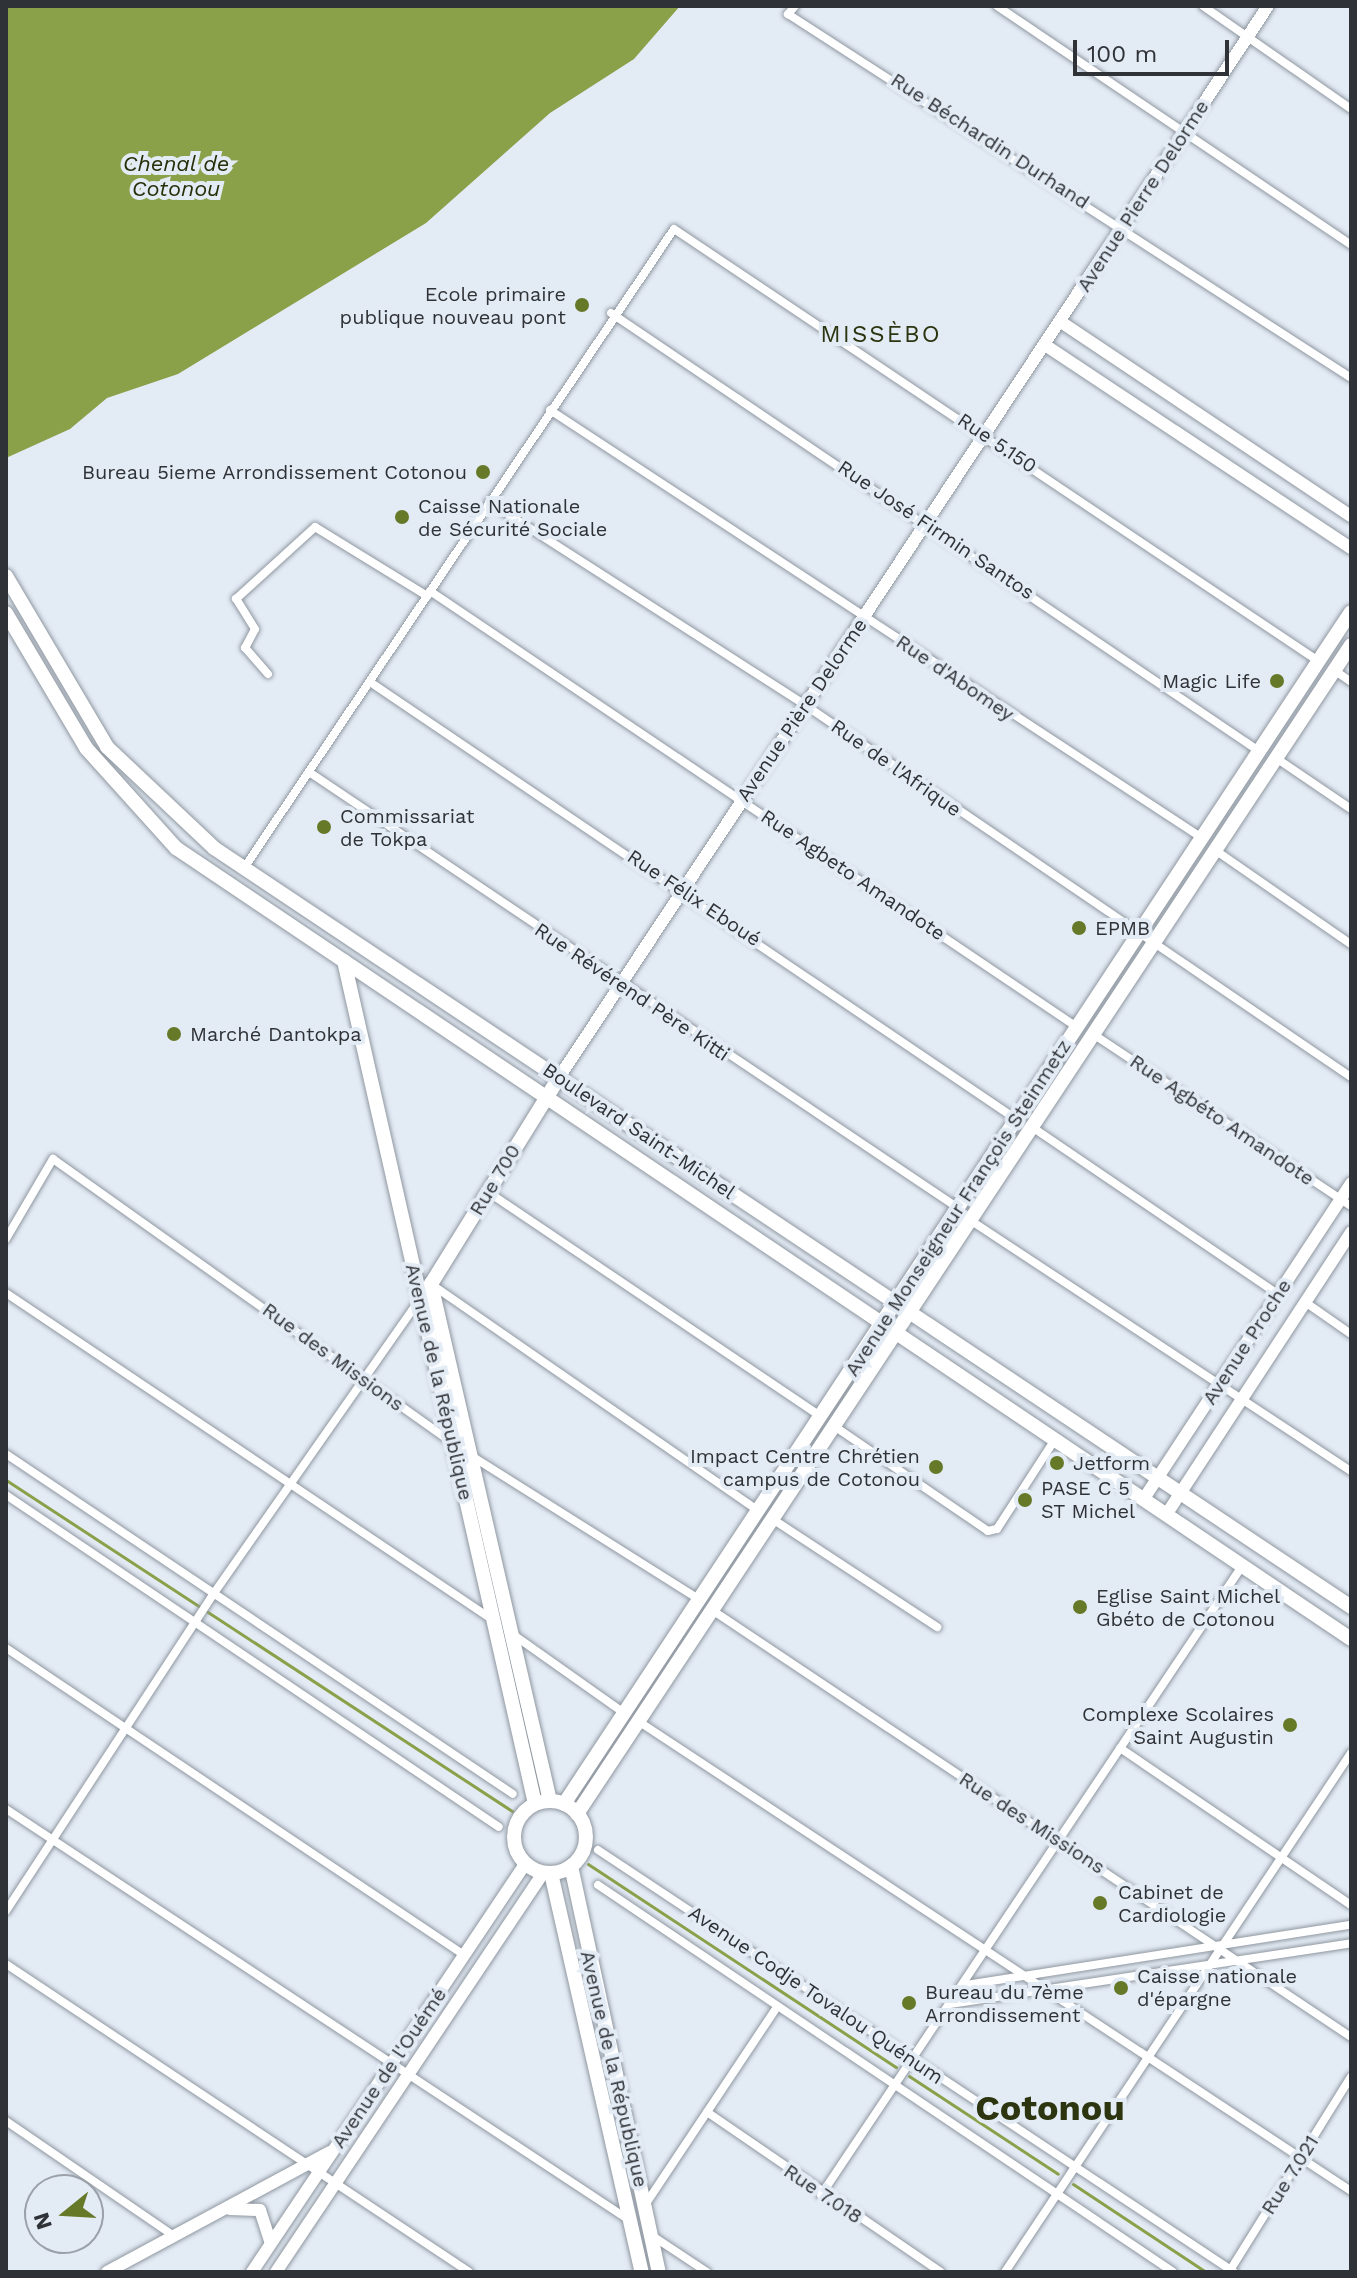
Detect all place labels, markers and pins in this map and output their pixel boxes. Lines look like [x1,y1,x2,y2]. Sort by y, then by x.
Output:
place label: Ecole primaire publique nouveau pont [340,282,566,329]
marker: Ecole primaire publique nouveau pont [573,296,591,314]
place label: Bureau 5ieme Arrondissement Cotonou [81,460,467,484]
marker: Bureau 5ieme Arrondissement Cotonou [474,463,492,481]
place label: Caisse Nationale de Sécurité Sociale [418,494,607,541]
marker: Caisse Nationale de Sécurité Sociale [393,508,411,526]
place label: Magic Life [1162,669,1261,693]
marker: Magic Life [1268,672,1286,690]
place label: Commissariat de Tokpa [340,804,474,851]
marker: Commissariat de Tokpa [315,818,333,836]
place label: EPMB [1095,916,1150,940]
marker: EPMB [1070,919,1088,937]
place label: Marché Dantokpa [190,1022,362,1046]
marker: Marché Dantokpa [165,1025,183,1043]
place label: Impact Centre Chrétien campus de Cotonou [690,1444,920,1491]
place label: Jetform [1073,1451,1150,1475]
marker: Jetform [1048,1454,1066,1472]
marker: Impact Centre Chrétien campus de Cotonou [927,1458,945,1476]
place label: PASE C 5 ST Michel [1041,1476,1136,1523]
marker: PASE C 5 ST Michel [1016,1491,1034,1509]
place label: Eglise Saint Michel Gbéto de Cotonou [1096,1584,1280,1631]
marker: Eglise Saint Michel Gbéto de Cotonou [1071,1598,1089,1616]
place label: Complexe Scolaires Saint Augustin [1082,1702,1274,1749]
marker: Complexe Scolaires Saint Augustin [1281,1716,1299,1734]
place label: Cabinet de Cardiologie [1118,1880,1226,1927]
marker: Cabinet de Cardiologie [1089,1892,1111,1914]
place label: Caisse nationale d'épargne [1137,1964,1297,2011]
marker: Caisse nationale d'épargne [1112,1979,1130,1997]
place label: Bureau du 7ème Arrondissement [925,1980,1085,2027]
marker: Bureau du 7ème Arrondissement [900,1994,918,2012]

